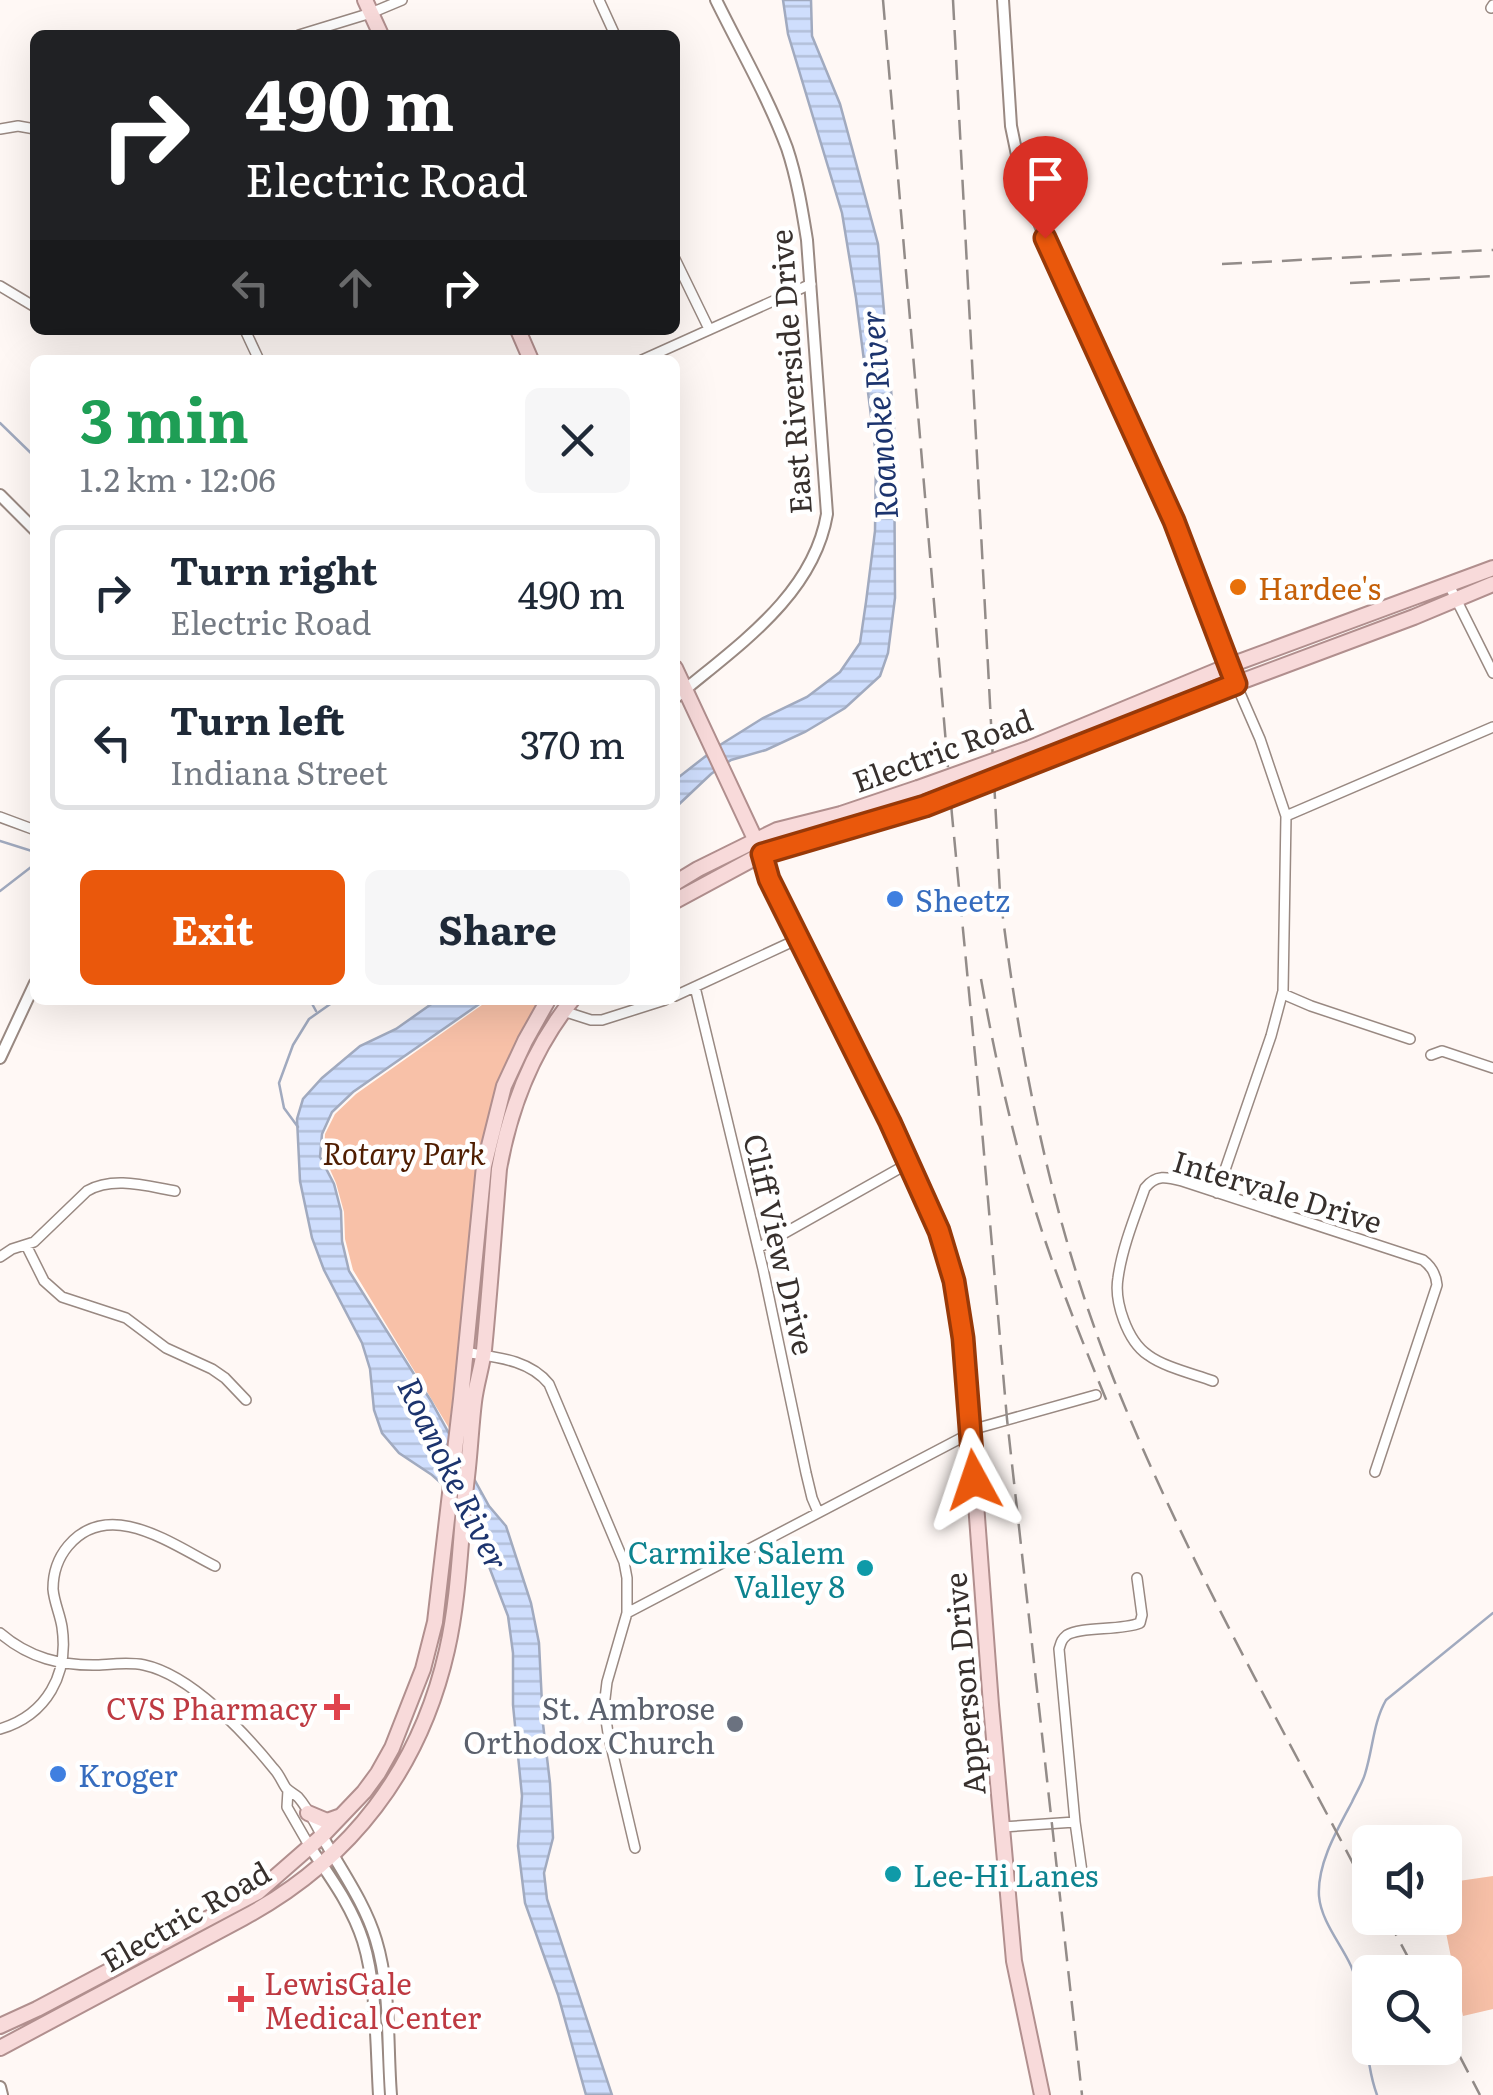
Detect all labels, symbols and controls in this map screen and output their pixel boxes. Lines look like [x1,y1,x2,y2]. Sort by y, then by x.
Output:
text: 490 m [245,49,454,153]
icon: right [80,70,210,200]
pin [1003,136,1088,239]
text: Electric Road [245,144,528,211]
icon: arrive [1018,151,1073,206]
street label: East Riverside Drive [757,228,821,516]
icon: left [223,260,278,315]
icon: ahead [328,260,383,315]
icon: right [433,260,488,315]
water label: Roanoke River [846,309,908,521]
text: 3 min [80,372,249,461]
button: close [525,388,630,493]
text: 1.2 km · 12:06 [80,454,276,502]
text: Turn right [170,540,377,597]
text: 490 m [518,564,625,621]
icon: right [85,565,140,620]
place label: Hardee's [1258,565,1381,609]
marker: Hardee's [1227,576,1249,598]
text: Electric Road [170,597,371,645]
text: Turn left [170,690,345,747]
street label: Electric Road [846,696,1038,802]
text: 370 m [520,714,625,771]
icon: left [85,715,140,770]
text: Indiana Street [170,747,388,795]
button: Exit [80,870,345,985]
button: Share [365,870,630,985]
place label: Sheetz [915,877,1010,921]
marker: Sheetz [884,888,906,910]
street label: Cliff View Drive [734,1129,828,1359]
park label: Rotary Park [322,1130,486,1174]
street label: Intervale Drive [1168,1137,1388,1243]
water label: Roanoke River [387,1368,523,1578]
position arrow [922,1428,1026,1532]
place label: Carmike Salem Valley 8 [628,1529,845,1607]
marker: Carmike Salem Valley 8 [854,1557,876,1579]
street label: Apperson Drive [931,1571,995,1797]
place label: CVS Pharmacy [106,1685,318,1729]
place label: St. Ambrose Orthodox Church [463,1685,715,1763]
marker: CVS Pharmacy [326,1696,348,1718]
marker: St. Ambrose Orthodox Church [724,1713,746,1735]
place label: Kroger [78,1752,178,1796]
marker: Kroger [47,1763,69,1785]
map controls [1352,1825,1462,2065]
button: sound [1352,1825,1462,1935]
street label: Electric Road [92,1849,278,1981]
place label: Lee-Hi Lanes [913,1852,1098,1896]
marker: Lee-Hi Lanes [882,1863,904,1885]
button: search [1352,1955,1462,2065]
place label: LewisGale Medical Center [264,1960,481,2038]
marker: LewisGale Medical Center [228,1986,254,2012]

